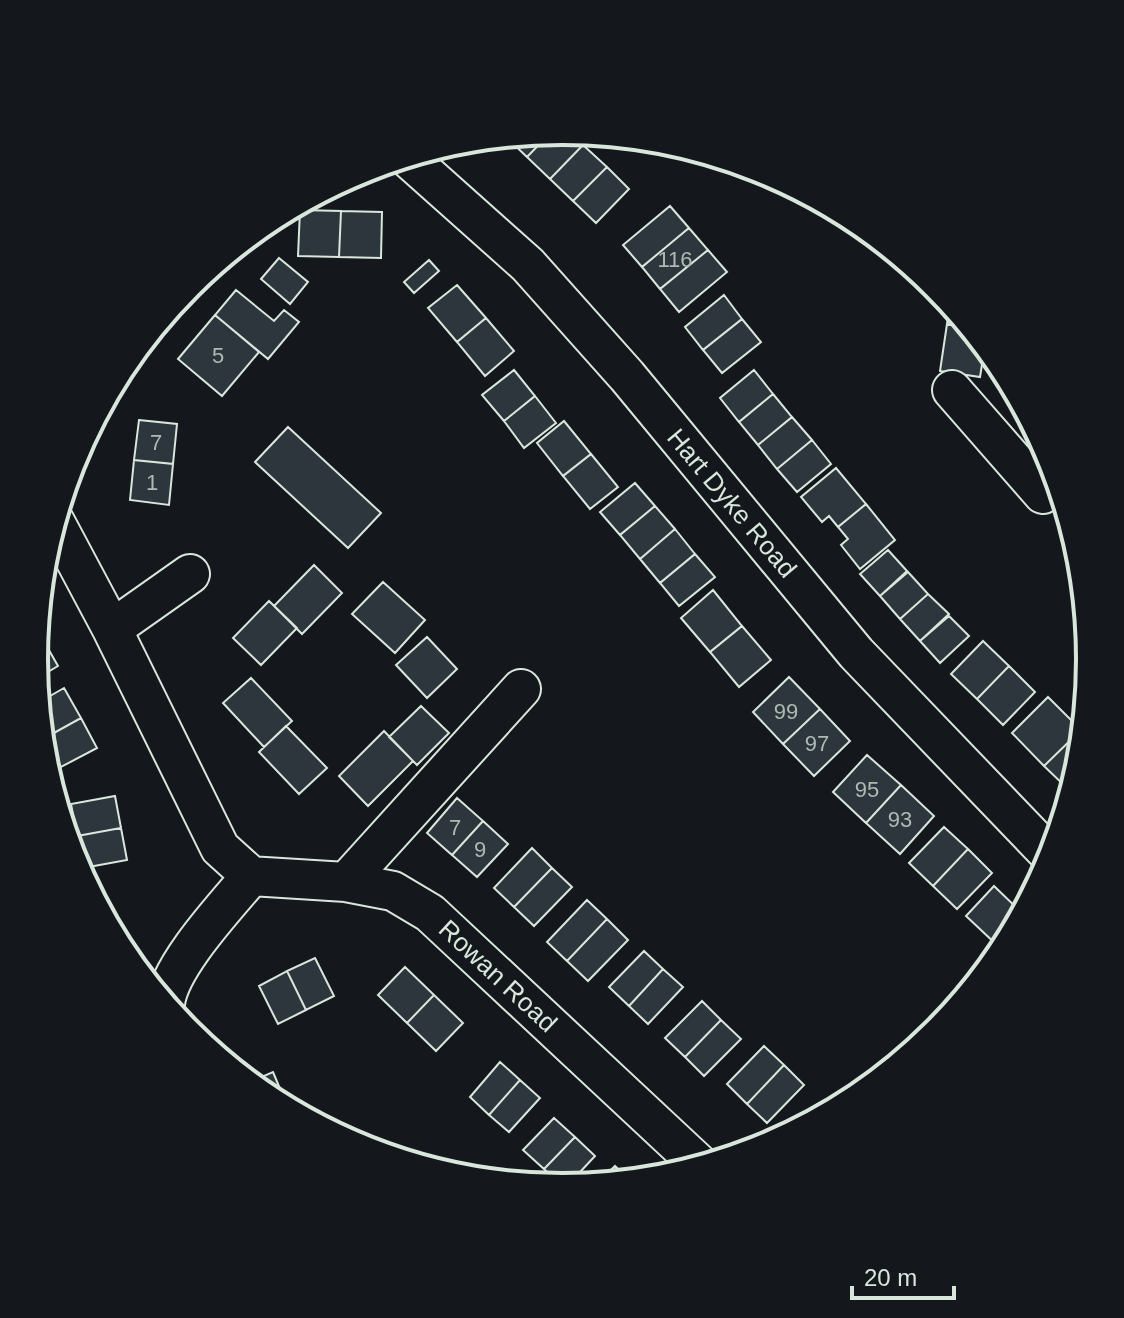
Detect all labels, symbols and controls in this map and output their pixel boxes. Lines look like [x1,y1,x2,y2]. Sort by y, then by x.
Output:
house number: 116 [657,247,693,272]
house number: 5 [212,343,224,368]
street label: Hart Dyke Road [661,423,803,583]
house number: 7 [150,430,162,455]
house number: 1 [146,470,158,495]
house number: 99 [774,699,798,724]
house number: 97 [805,731,829,756]
house number: 95 [855,777,879,802]
house number: 93 [888,807,912,832]
house number: 7 [449,815,461,840]
house number: 9 [474,837,486,862]
street label: Rowan Road [433,914,563,1038]
scale bar [852,1250,954,1300]
text: 20 m [864,1264,917,1291]

